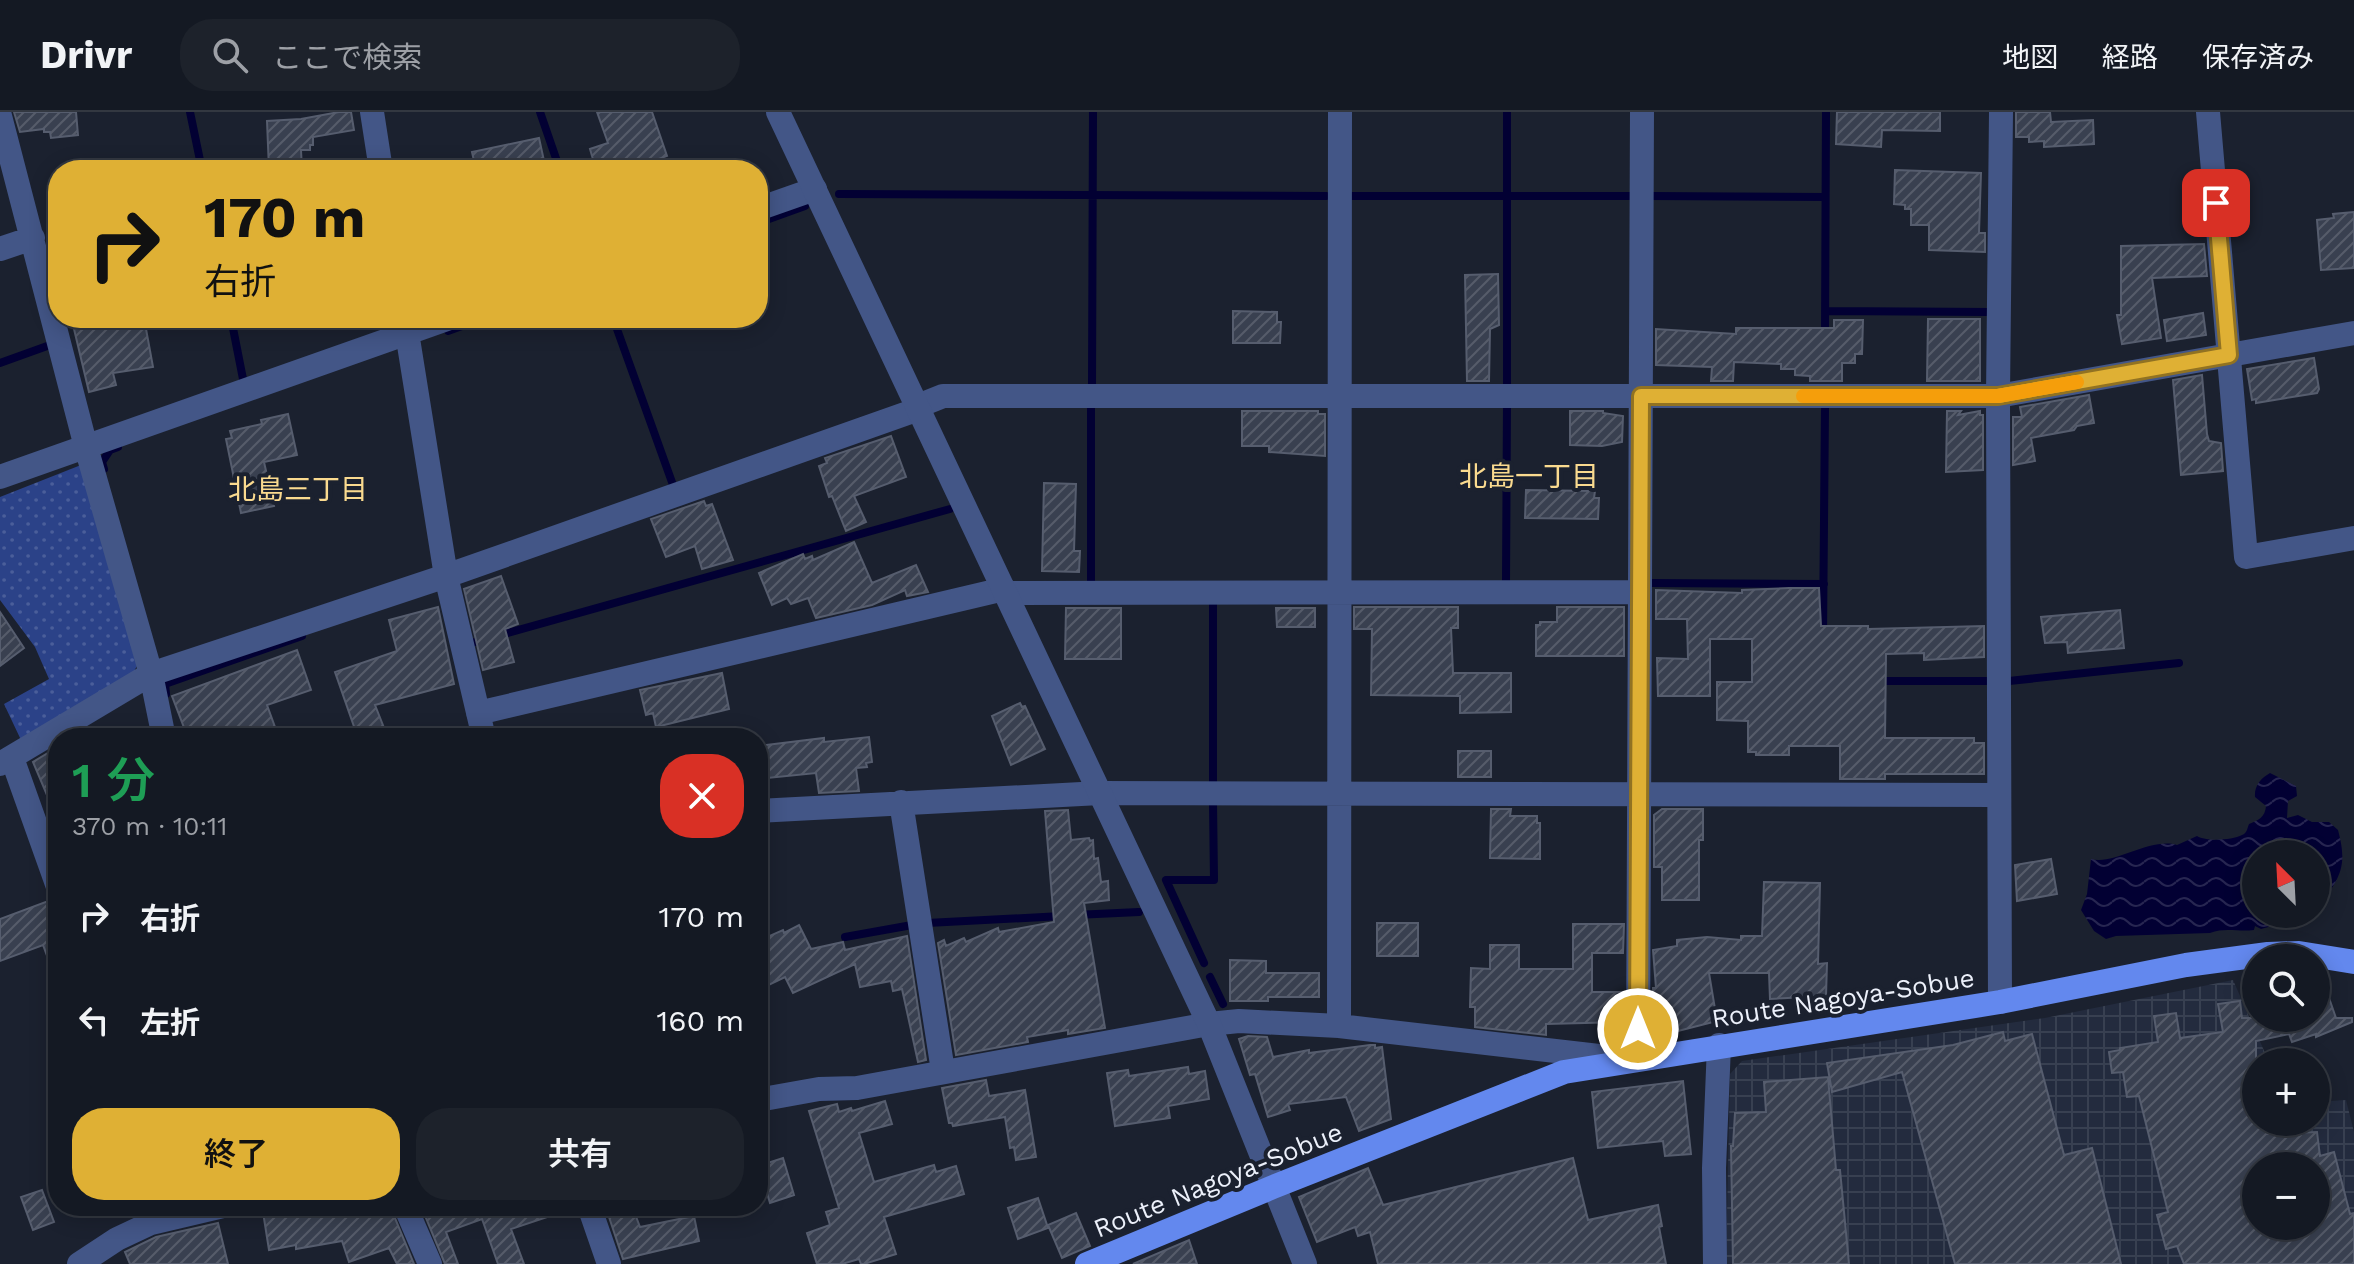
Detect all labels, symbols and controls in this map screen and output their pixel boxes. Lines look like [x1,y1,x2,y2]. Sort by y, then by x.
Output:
search box [180,19,740,91]
text: Drivr [40,33,132,77]
icon: search [208,33,252,77]
text: ここで検索 [272,40,422,75]
text: 地図 [2002,41,2058,74]
text: 経路 [2102,41,2158,74]
text: 保存済み [2202,41,2314,74]
pin [2182,169,2250,237]
icon: arrive [2194,181,2238,225]
text: 170 m [204,185,366,251]
icon: right [72,192,176,296]
text: 右折 [204,261,276,303]
district label: 北島一丁目 [1459,460,1599,493]
district label: 北島三丁目 [228,473,368,506]
text: 1 分 [72,752,155,809]
button: close [660,754,744,838]
text: 370 m · 10:11 [72,811,227,841]
north arrow [2242,840,2330,928]
map controls [2242,840,2330,1240]
icon: right [72,894,116,938]
text: 170 m [659,899,744,934]
text: 右折 [140,901,200,936]
button: search [2242,944,2330,1032]
street label: Route Nagoya-Sobue [1710,962,1976,1034]
position arrow [1596,987,1680,1071]
icon: left [72,998,116,1042]
text: 160 m [657,1003,744,1038]
text: 左折 [140,1005,200,1040]
button: + [2242,1048,2330,1136]
button: 終了 [72,1108,400,1200]
button: 共有 [416,1108,744,1200]
street label: Route Nagoya-Sobue [1089,1116,1347,1244]
button: − [2242,1152,2330,1240]

